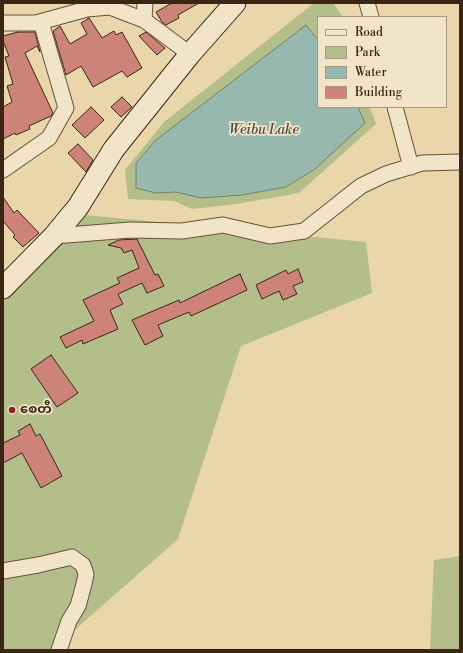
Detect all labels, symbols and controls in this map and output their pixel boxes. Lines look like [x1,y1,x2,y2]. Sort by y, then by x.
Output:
legend [317,16,447,108]
text: Road [355,25,383,40]
text: Park [355,45,380,60]
text: Water [355,65,387,80]
text: Building [355,85,402,100]
water label: Weibu Lake [229,123,299,139]
place label: စေတီ [20,402,52,418]
marker: စေတီ [7,405,17,415]

